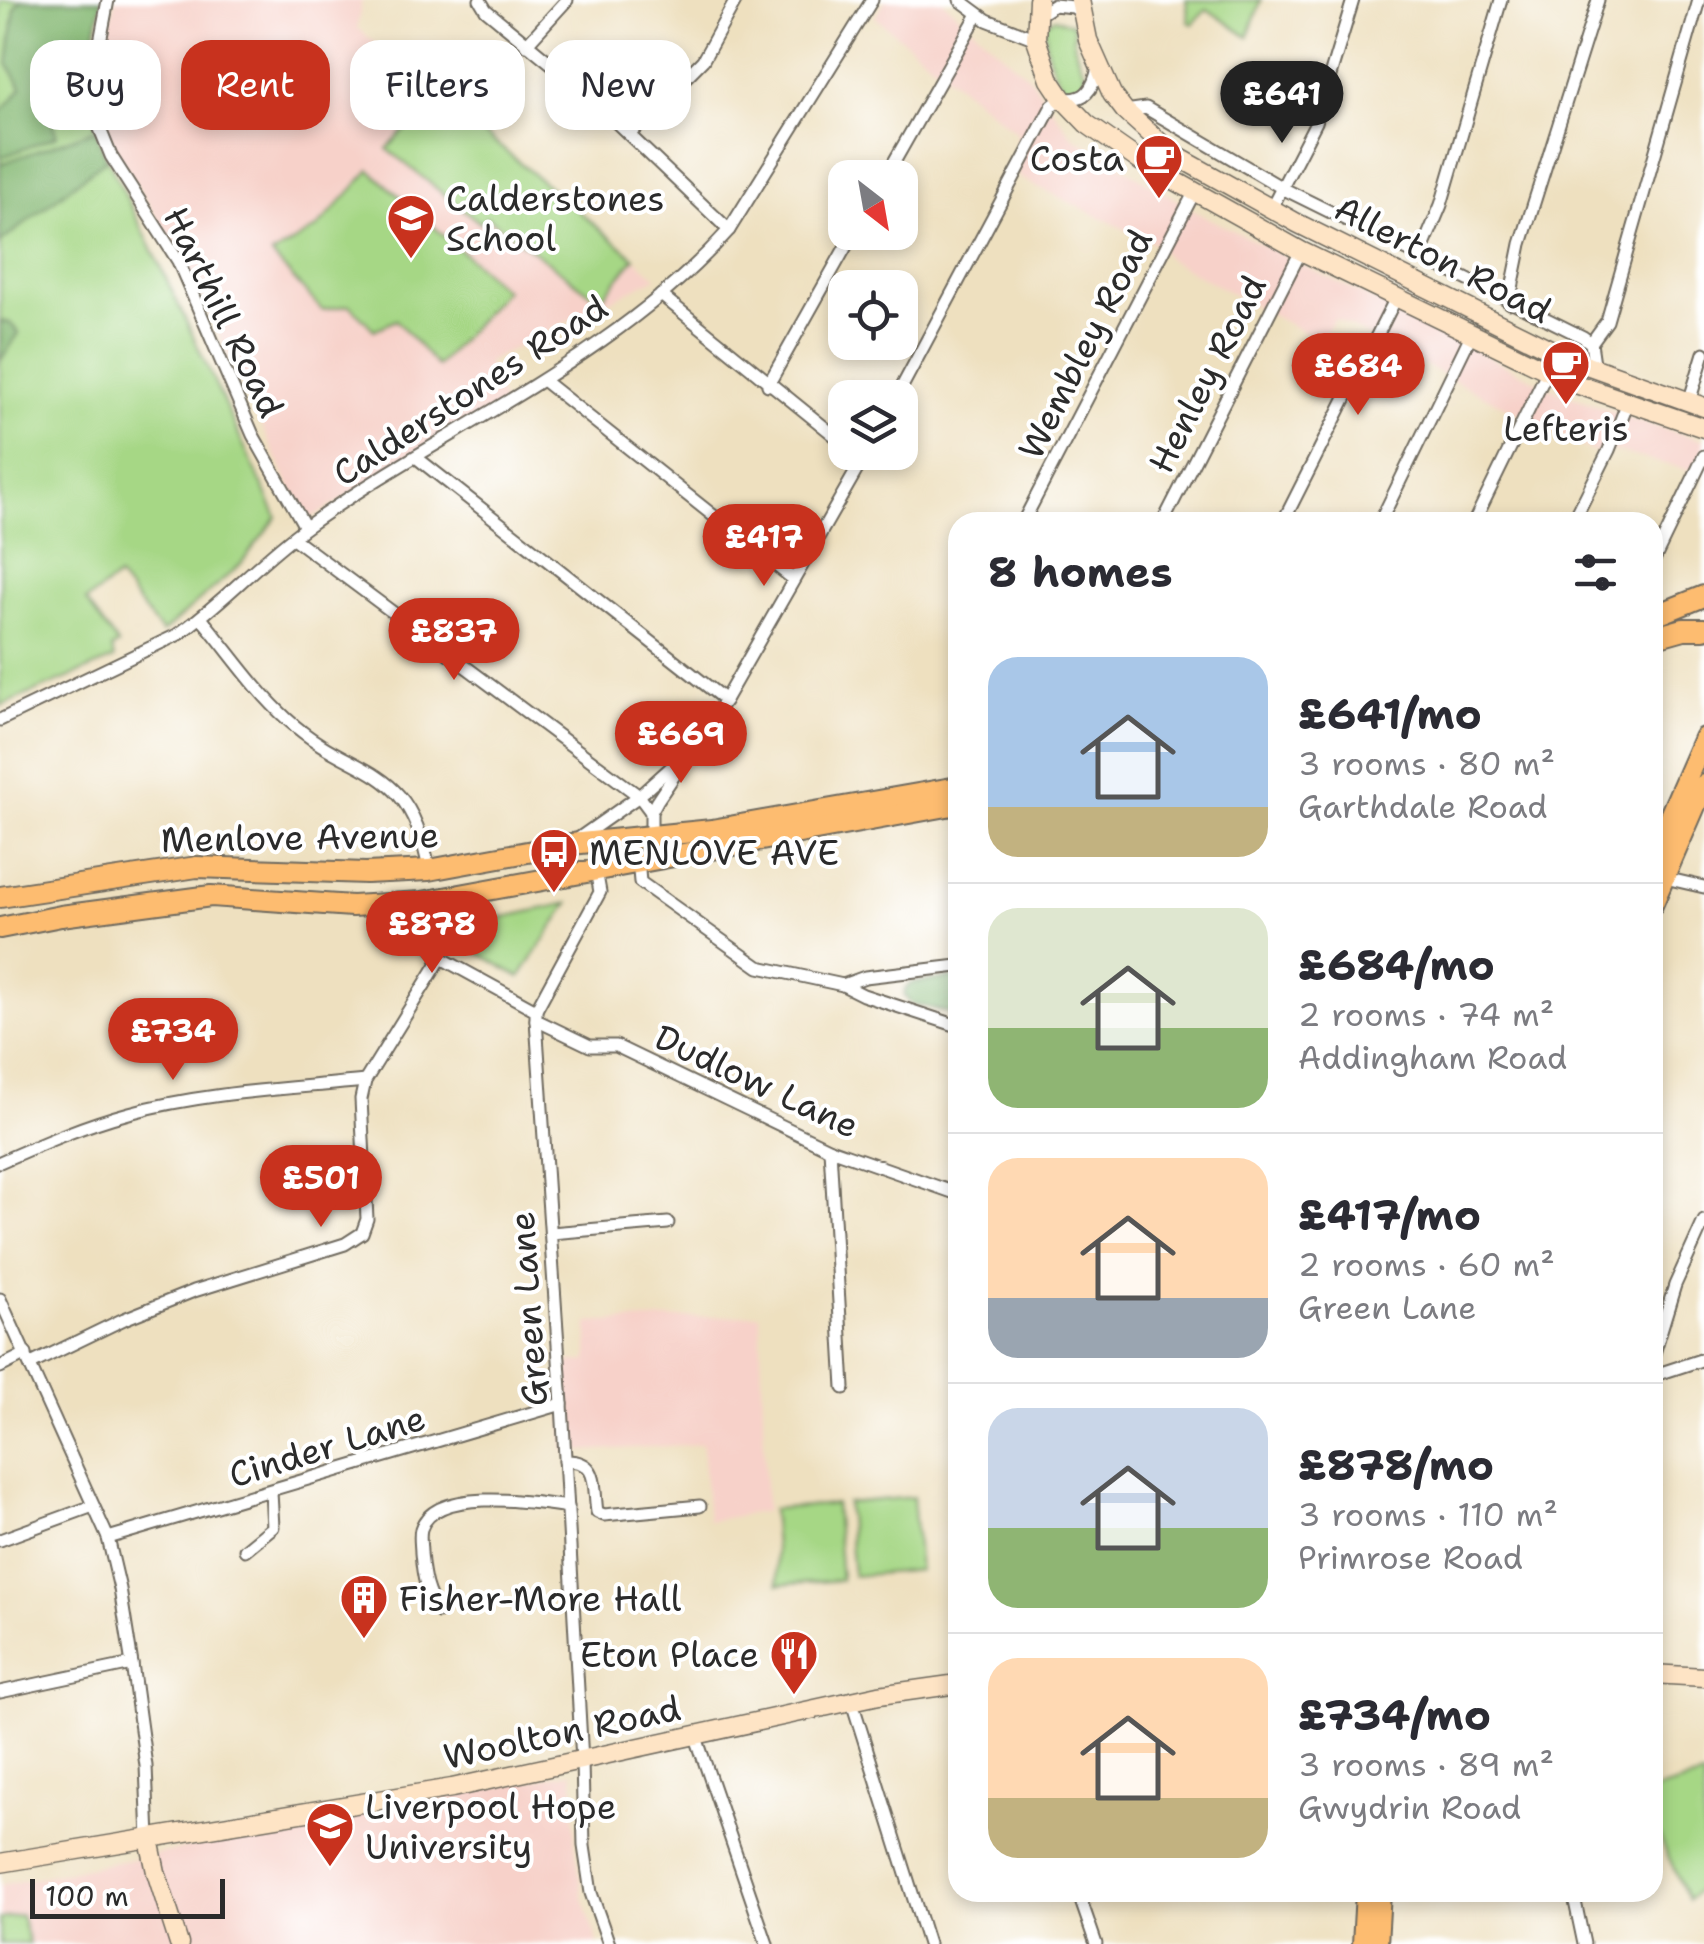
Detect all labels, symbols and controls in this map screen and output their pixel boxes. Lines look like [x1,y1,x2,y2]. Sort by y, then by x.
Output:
chip: Buy [30,40,161,130]
chip: Rent [181,40,330,130]
chip: Filters [350,40,525,130]
chip: New [545,40,691,130]
pin: £641 [1223,61,1341,146]
text: £641 [1242,72,1322,115]
cafe icon: Costa [1133,132,1185,200]
place label: Costa [1030,135,1124,182]
north arrow [828,160,918,250]
map controls [828,160,918,470]
place label: Calderstones School [446,175,665,262]
street label: Allerton Road [1327,184,1559,334]
school or university icon: Calderstones School [385,192,437,260]
street label: Harthill Road [153,199,295,425]
street label: Wembley Road [1007,221,1163,467]
street label: Henley Road [1137,267,1277,481]
button: locate [828,270,918,360]
street label: Calderstones Road [324,284,616,496]
pin: £684 [1299,333,1417,418]
cafe icon: Lefteris [1540,338,1592,406]
text: £684 [1314,344,1402,387]
button: layers [828,380,918,470]
place label: Lefteris [1503,405,1629,452]
pin: £417 [705,504,823,589]
text: £417 [725,515,803,558]
text: 8 homes [988,544,1173,600]
icon: filters [1568,545,1623,600]
pin: £837 [395,598,513,683]
text: £837 [410,609,498,652]
text: £641/mo [1298,686,1482,742]
icon: home [1068,697,1188,817]
pin: £669 [622,701,740,786]
text: £669 [637,712,725,755]
text: 3 rooms · 80 m² [1298,742,1555,785]
text: Garthdale Road [1298,785,1548,828]
street label: Menlove Avenue [160,811,440,863]
bus stop icon: MENLOVE AVE [528,826,580,894]
place label: MENLOVE AVE [589,829,839,876]
pin: £878 [373,891,491,976]
text: £878 [388,902,476,945]
text: £684/mo [1298,937,1495,993]
icon: home [1068,948,1188,1068]
text: 2 rooms · 74 m² [1298,993,1554,1036]
pin: £734 [114,998,232,1083]
text: £734 [130,1009,216,1052]
street label: Dudlow Lane [647,1013,867,1149]
text: Addingham Road [1298,1036,1567,1079]
pin: £501 [262,1145,380,1230]
text: £501 [282,1156,360,1199]
text: £417/mo [1298,1187,1481,1243]
icon: home [1068,1198,1188,1318]
street label: Green Lane [498,1210,558,1408]
text: 2 rooms · 60 m² [1298,1243,1555,1286]
text: Green Lane [1298,1286,1476,1329]
street label: Cinder Lane [223,1394,431,1498]
text: £878/mo [1298,1437,1494,1493]
icon: home [1068,1448,1188,1568]
text: 3 rooms · 110 m² [1298,1493,1558,1536]
text: Primrose Road [1298,1536,1523,1579]
building icon: Fisher-More Hall [338,1572,390,1640]
place label: Fisher-More Hall [399,1575,682,1622]
restaurant icon: Eton Place [768,1628,820,1696]
place label: Eton Place [580,1631,759,1678]
street label: Woolton Road [439,1684,685,1780]
text: £734/mo [1298,1687,1491,1743]
icon: home [1068,1698,1188,1818]
text: 3 rooms · 89 m² [1298,1743,1554,1786]
place label: Liverpool Hope University [365,1783,617,1870]
text: Gwydrin Road [1298,1786,1521,1829]
school or university icon: Liverpool Hope University [304,1800,356,1868]
scale bar [30,1874,225,1918]
text: 100 m [45,1877,129,1915]

